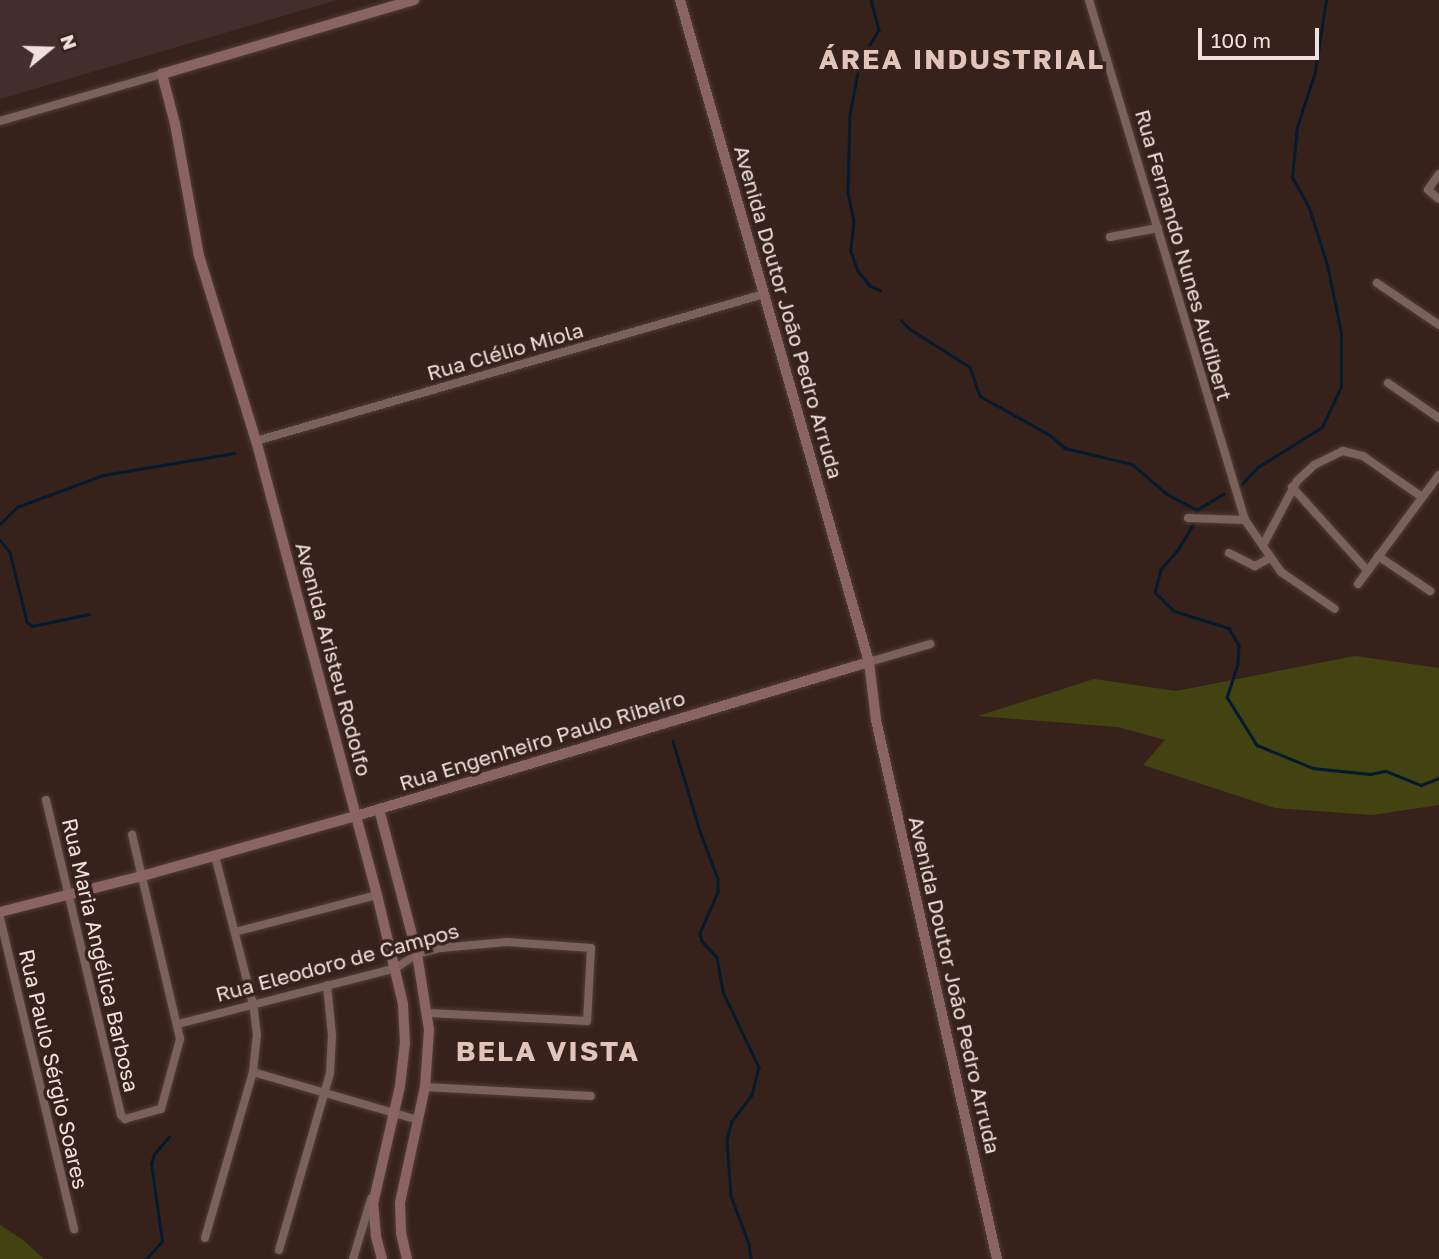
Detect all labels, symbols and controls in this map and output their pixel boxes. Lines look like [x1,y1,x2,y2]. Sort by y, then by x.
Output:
north arrow [14,14,84,84]
scale bar [1201,14,1322,58]
text: 100 m [1211,27,1271,53]
text: N [56,31,83,53]
district label: ÁREA INDUSTRIAL [821,42,1103,76]
street label: Rua Fernando Nunes Audibert [1130,106,1238,404]
street label: Avenida Doutor João Pedro Arruda [729,142,849,482]
street label: Rua Clélio Miola [424,317,586,385]
street label: Avenida Aristeu Rodolfo [291,539,377,779]
street label: Rua Engenheiro Paulo Ribeiro [396,684,688,796]
street label: Avenida Doutor João Pedro Arruda [904,814,1006,1156]
street label: Rua Maria Angélica Barbosa [57,816,145,1094]
street label: Rua Eleodoro de Campos [213,917,461,1007]
street label: Rua Paulo Sérgio Soares [14,947,94,1191]
district label: BELA VISTA [457,1034,639,1068]

